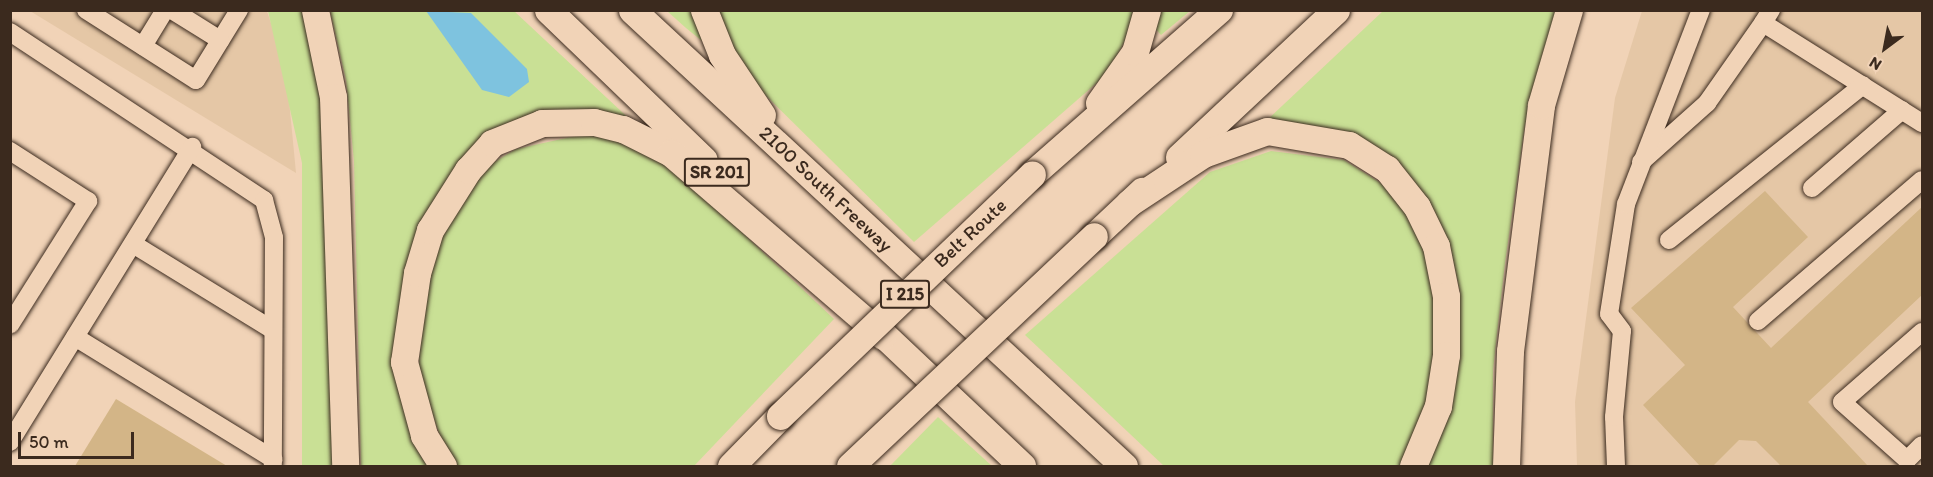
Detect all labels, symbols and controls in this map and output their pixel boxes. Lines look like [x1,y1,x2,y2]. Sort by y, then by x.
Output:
north arrow [1855,18,1915,78]
text: N [1866,53,1885,75]
street label: 2100 South Freeway [754,121,898,257]
road number: SR 201 [682,157,752,187]
street label: Belt Route [929,193,1011,273]
road number: I 215 [880,279,930,309]
scale bar [21,420,136,458]
text: 50 m [29,431,69,453]

